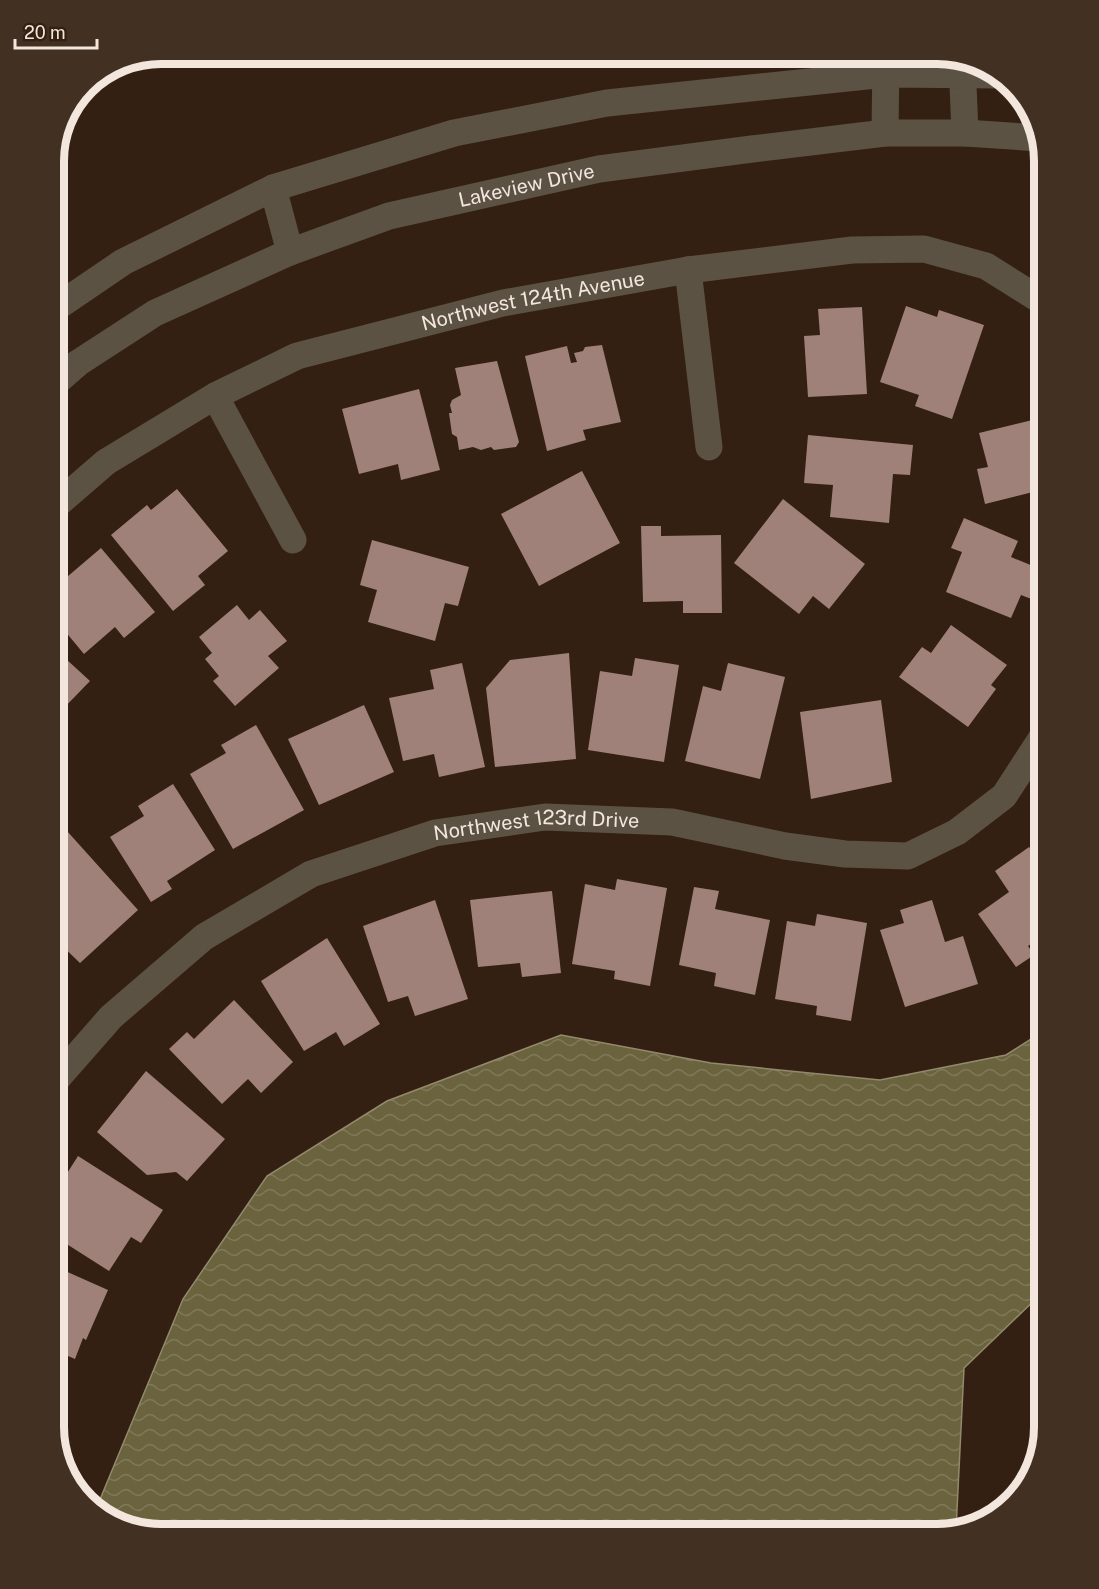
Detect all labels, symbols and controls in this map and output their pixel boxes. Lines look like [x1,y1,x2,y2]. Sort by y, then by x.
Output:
scale bar [15,12,98,50]
text: 20 m [24,22,66,43]
street label: Lakeview Drive [456,158,597,212]
street label: Northwest 124th Avenue [419,266,647,336]
street label: Northwest 123rd Drive [432,805,640,845]

